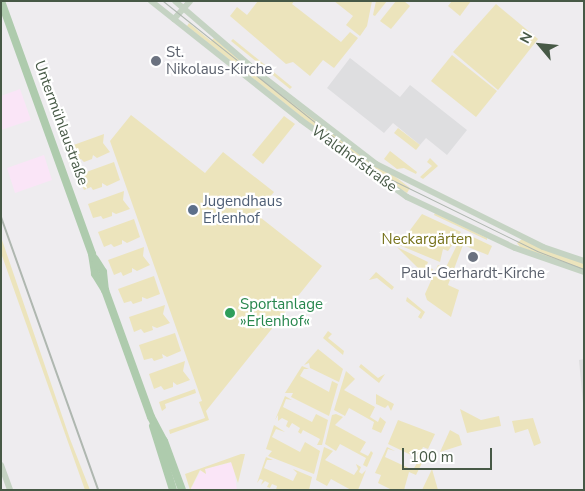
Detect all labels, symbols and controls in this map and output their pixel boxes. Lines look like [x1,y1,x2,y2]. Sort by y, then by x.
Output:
north arrow [515,20,565,70]
text: N [515,29,537,47]
place label: St. Nikolaus-Kirche [166,43,272,78]
marker: St. Nikolaus-Kirche [150,55,162,67]
street label: Untermühlaustraße [30,58,92,188]
street label: Waldhofstraße [308,122,400,196]
place label: Jugendhaus Erlenhof [203,192,282,227]
marker: Jugendhaus Erlenhof [187,204,199,216]
park label: Neckargärten [382,231,472,249]
marker: Paul-Gerhardt-Kirche [467,251,479,263]
place label: Paul-Gerhardt-Kirche [401,265,545,283]
place label: Sportanlage »Erlenhof« [240,295,323,330]
marker: Sportanlage »Erlenhof« [224,307,236,319]
scale bar [405,438,495,470]
text: 100 m [410,447,454,467]

